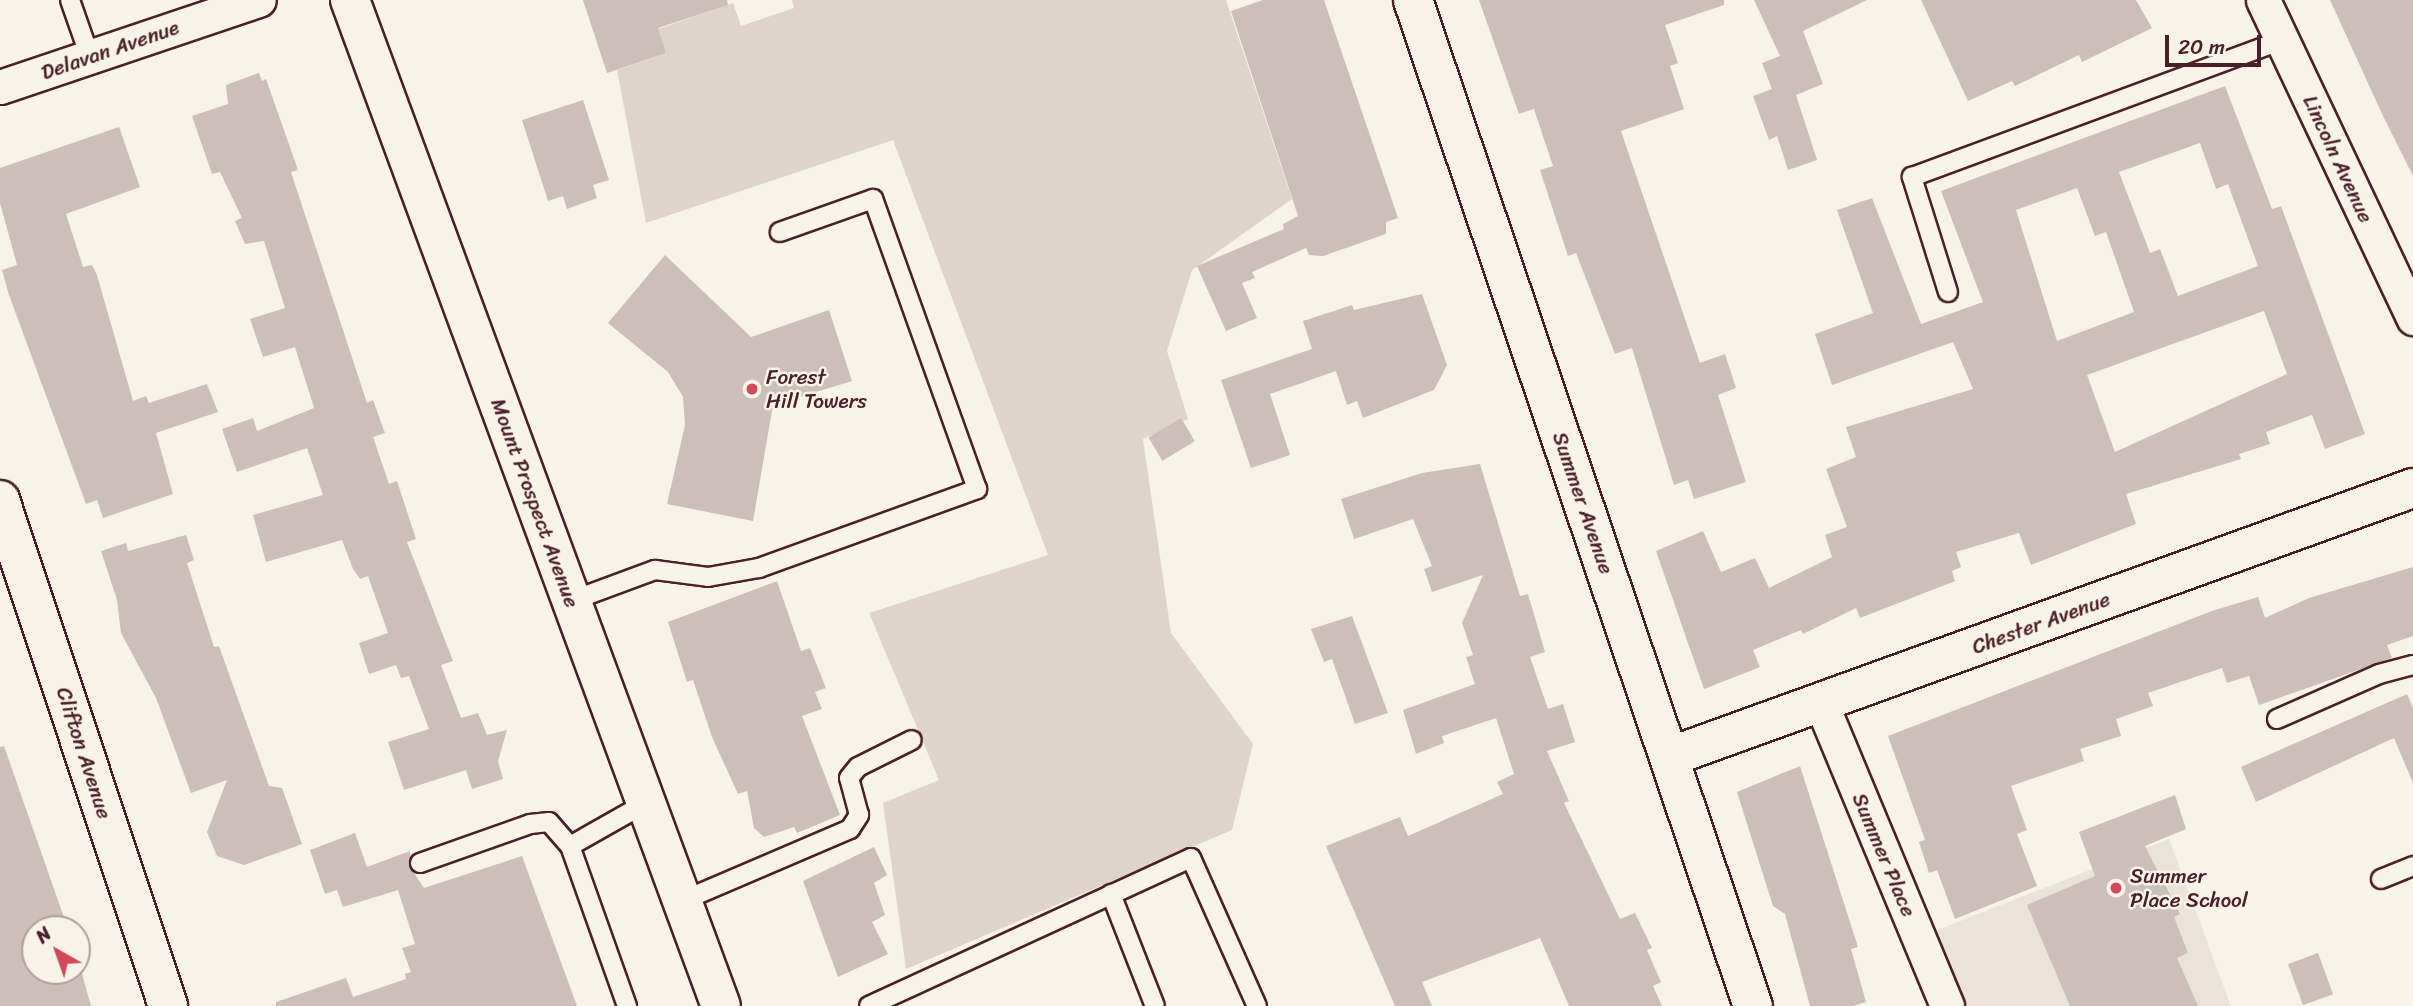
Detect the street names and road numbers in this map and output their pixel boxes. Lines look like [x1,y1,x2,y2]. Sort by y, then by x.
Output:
street label: Delavan Avenue [38,15,182,85]
street label: Lincoln Avenue [2297,91,2379,227]
street label: Mount Prospect Avenue [485,395,585,611]
street label: Summer Avenue [1547,429,1619,577]
street label: Chester Avenue [1969,586,2113,660]
street label: Clifton Avenue [51,684,117,822]
street label: Summer Place [1847,789,1921,921]

